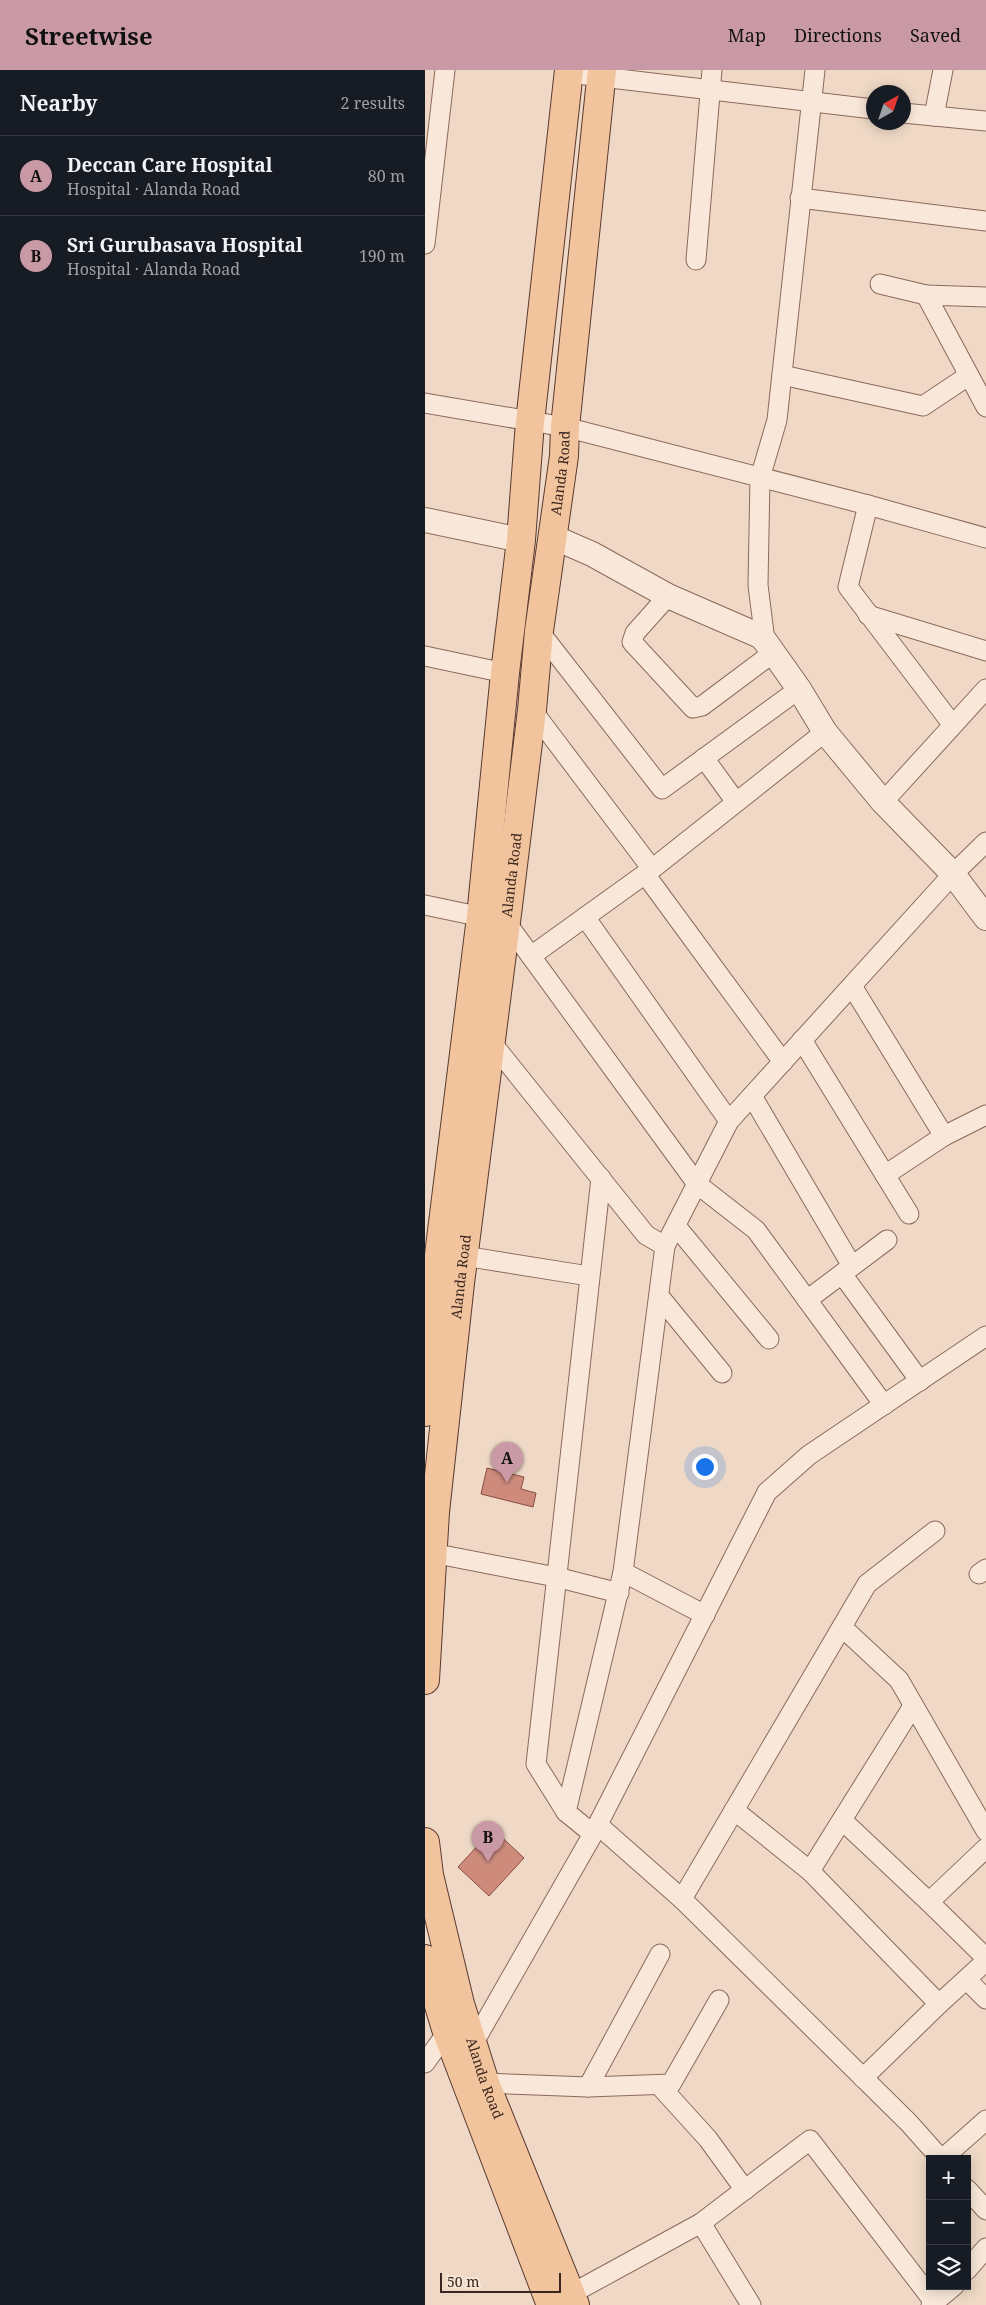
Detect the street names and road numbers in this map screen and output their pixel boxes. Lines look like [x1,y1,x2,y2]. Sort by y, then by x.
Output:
street label: Alanda Road [546,430,574,516]
street label: Alanda Road [497,831,526,918]
street label: Alanda Road [446,1233,475,1320]
street label: Alanda Road [462,2035,509,2122]

